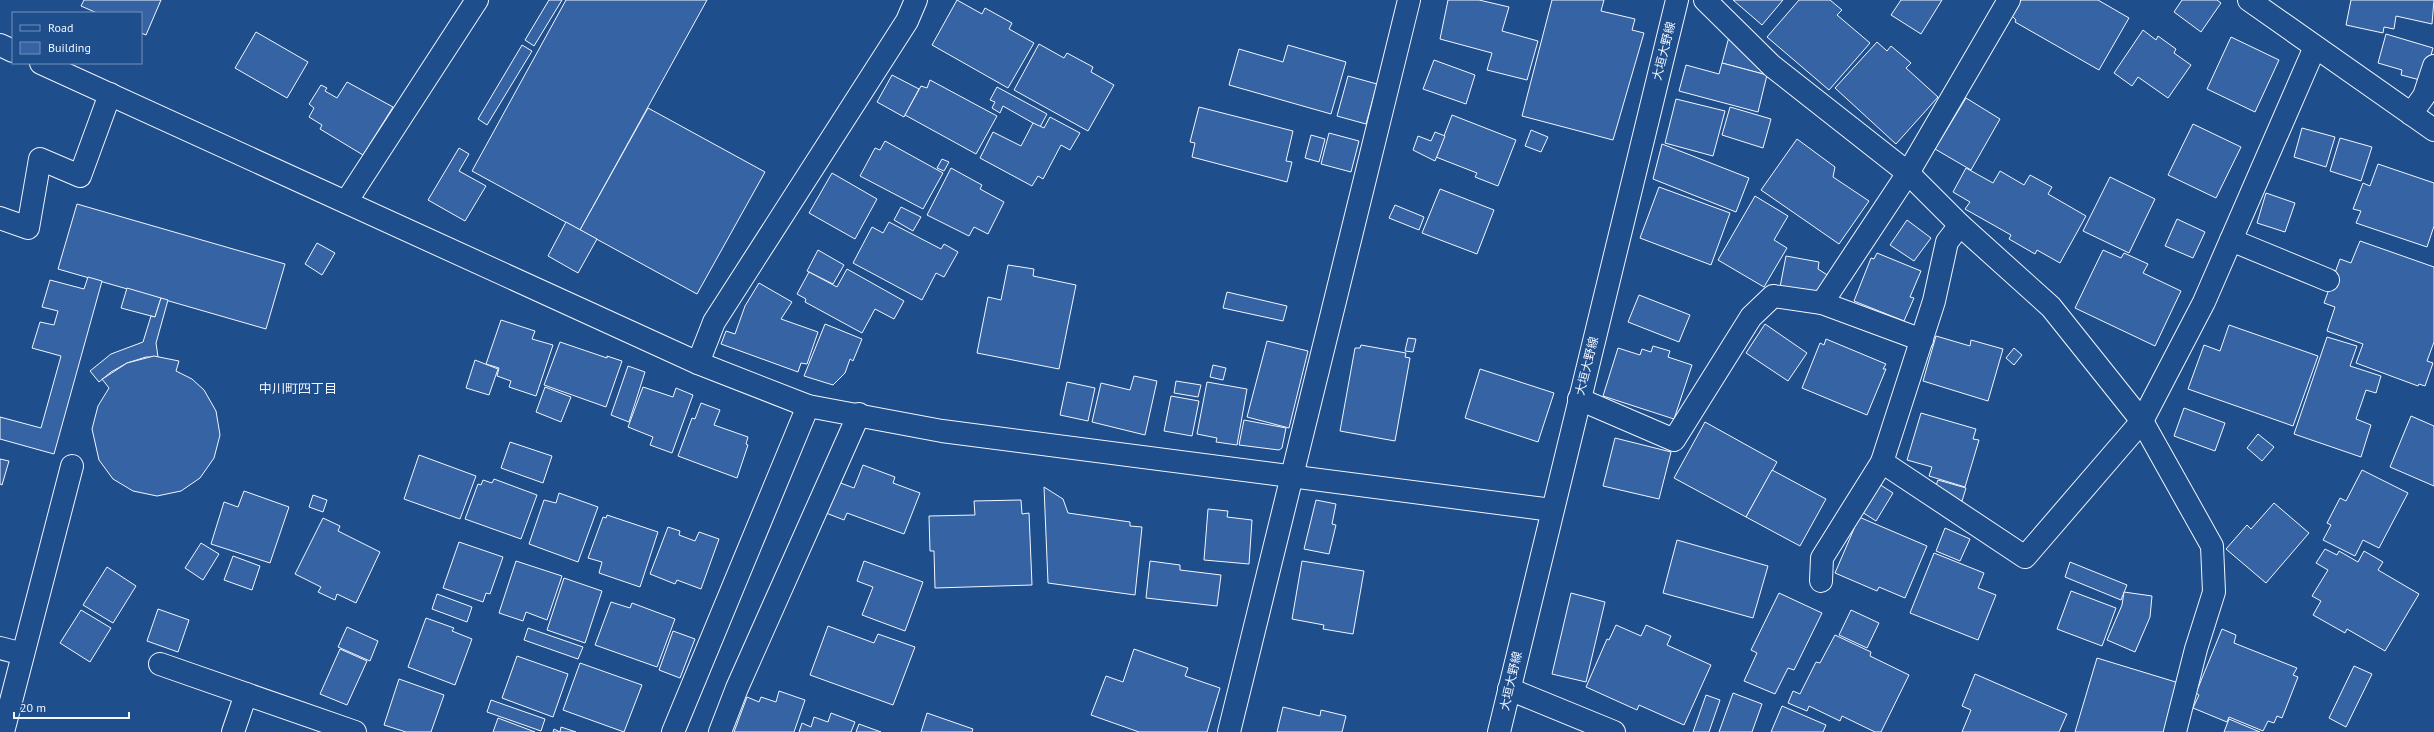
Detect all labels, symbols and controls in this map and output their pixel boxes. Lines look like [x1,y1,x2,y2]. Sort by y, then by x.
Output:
legend [12,12,142,64]
text: Road [48,20,73,35]
street label: 大垣大野線 [1649,20,1678,82]
text: Building [48,40,91,55]
street label: 大垣大野線 [1572,335,1601,397]
district label: 中川町四丁目 [259,380,337,397]
street label: 大垣大野線 [1496,650,1525,712]
scale bar [14,694,129,720]
text: 20 m [20,700,46,715]

